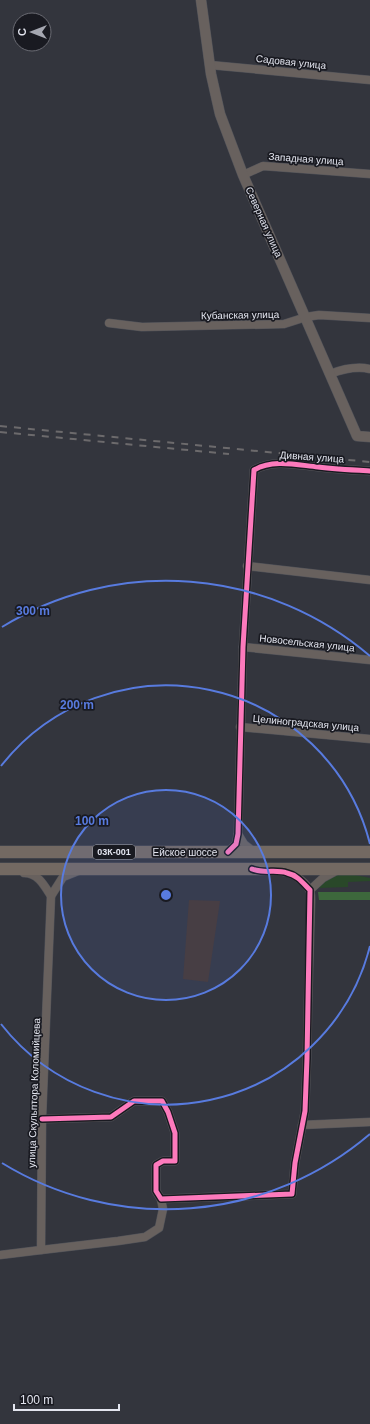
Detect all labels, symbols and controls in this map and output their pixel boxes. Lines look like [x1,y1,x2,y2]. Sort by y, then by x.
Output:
north arrow [12,12,52,52]
text: С [16,28,28,36]
street label: Садовая улица [255,53,327,71]
street label: Западная улица [268,151,344,167]
street label: Северная улица [244,185,285,259]
street label: Кубанская улица [201,309,280,321]
street label: Дивная улица [279,449,345,465]
text: 300 m [16,604,50,618]
street label: Новосельская улица [259,633,356,654]
text: 200 m [60,698,94,712]
street label: Целиноградская улица [252,713,360,733]
text: 100 m [75,814,109,828]
road number: 03К-001 [93,845,135,859]
street label: Ейское шоссе [153,847,218,858]
centre of rings [159,888,173,902]
street label: улица Скульптора Коломийцева [26,1018,42,1168]
scale bar [14,1386,119,1412]
text: 100 m [20,1393,53,1407]

